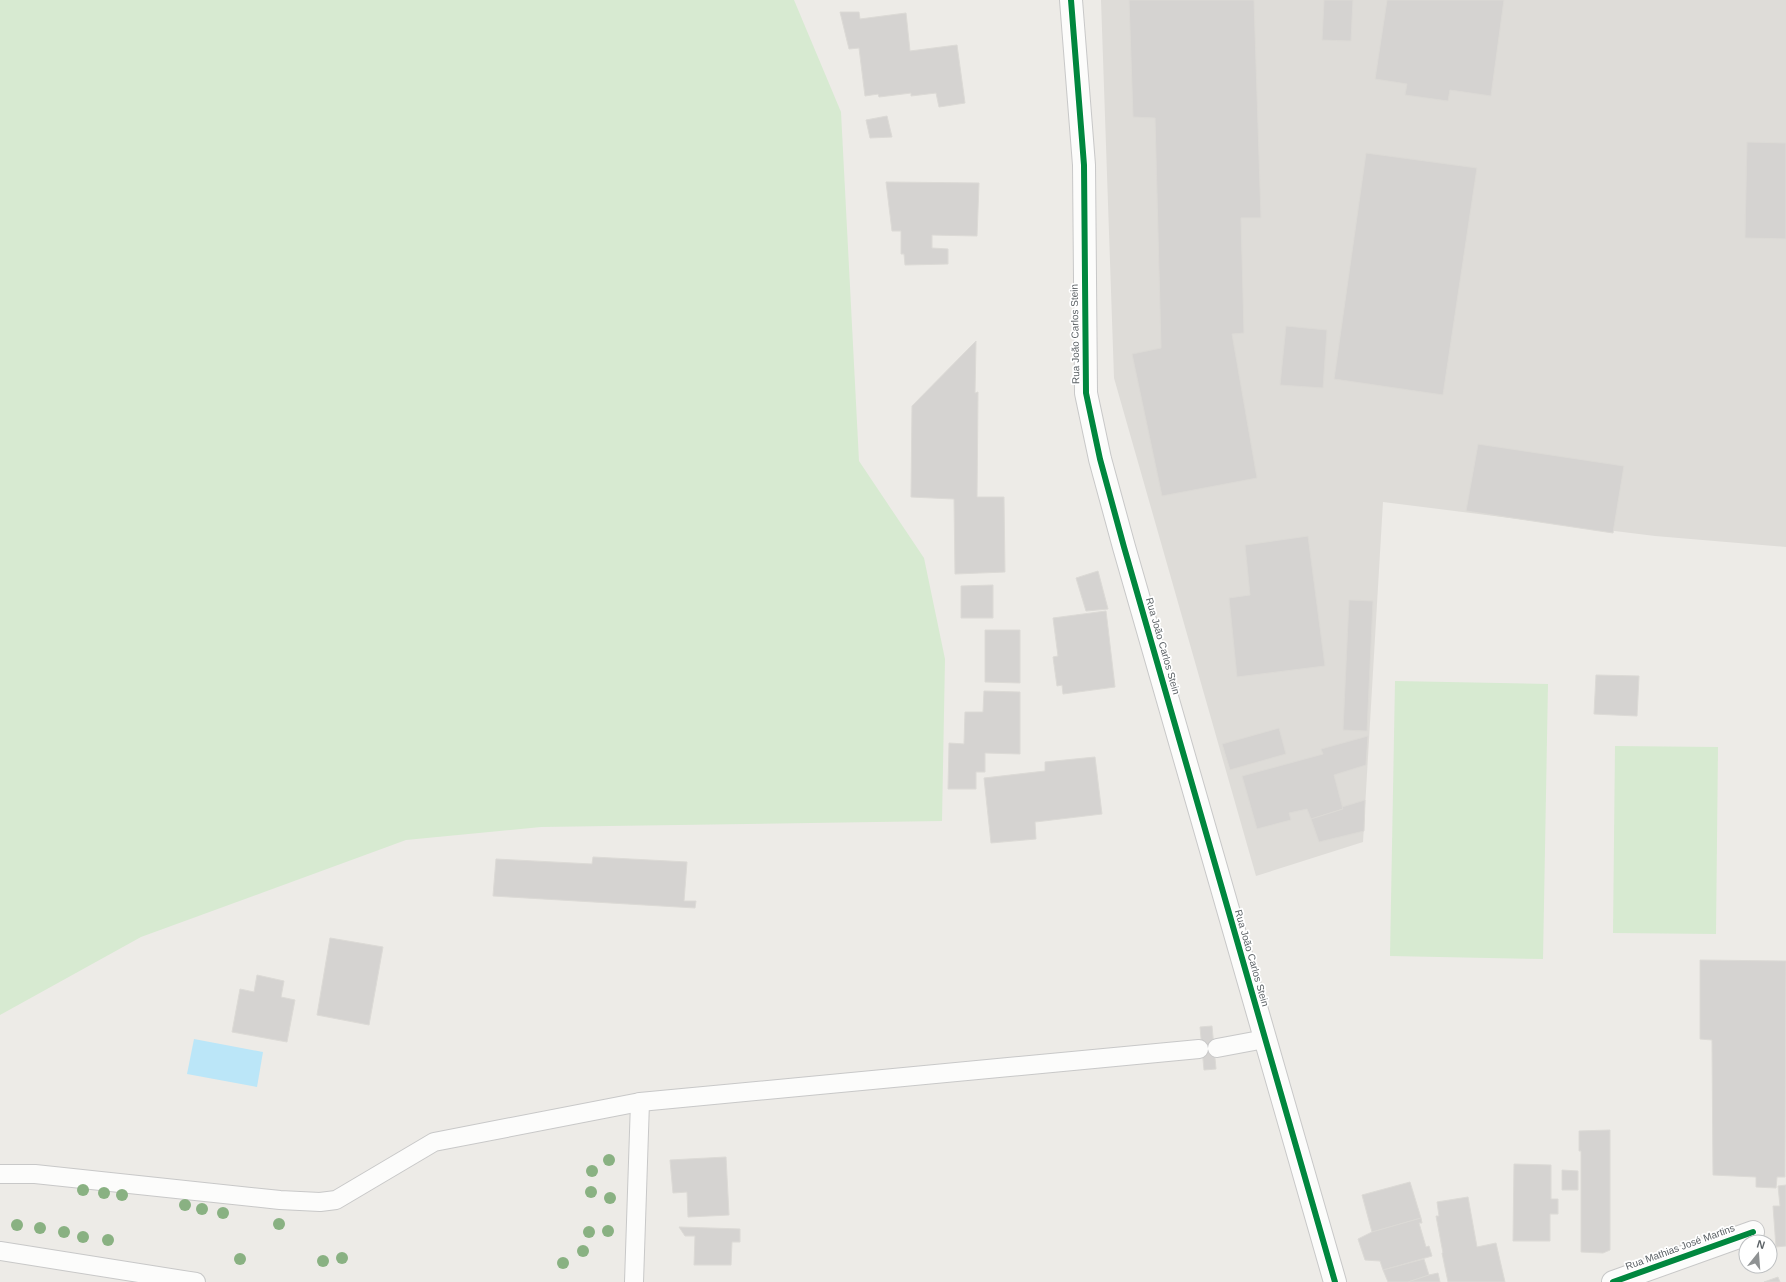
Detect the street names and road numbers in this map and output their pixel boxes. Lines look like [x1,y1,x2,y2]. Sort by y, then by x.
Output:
street label: Rua João Carlos Stein [1069,284,1081,384]
street label: Rua João Carlos Stein [1144,596,1182,696]
street label: Rua João Carlos Stein [1233,908,1271,1008]
street label: Rua Mathias José Martins [1624,1222,1736,1272]

